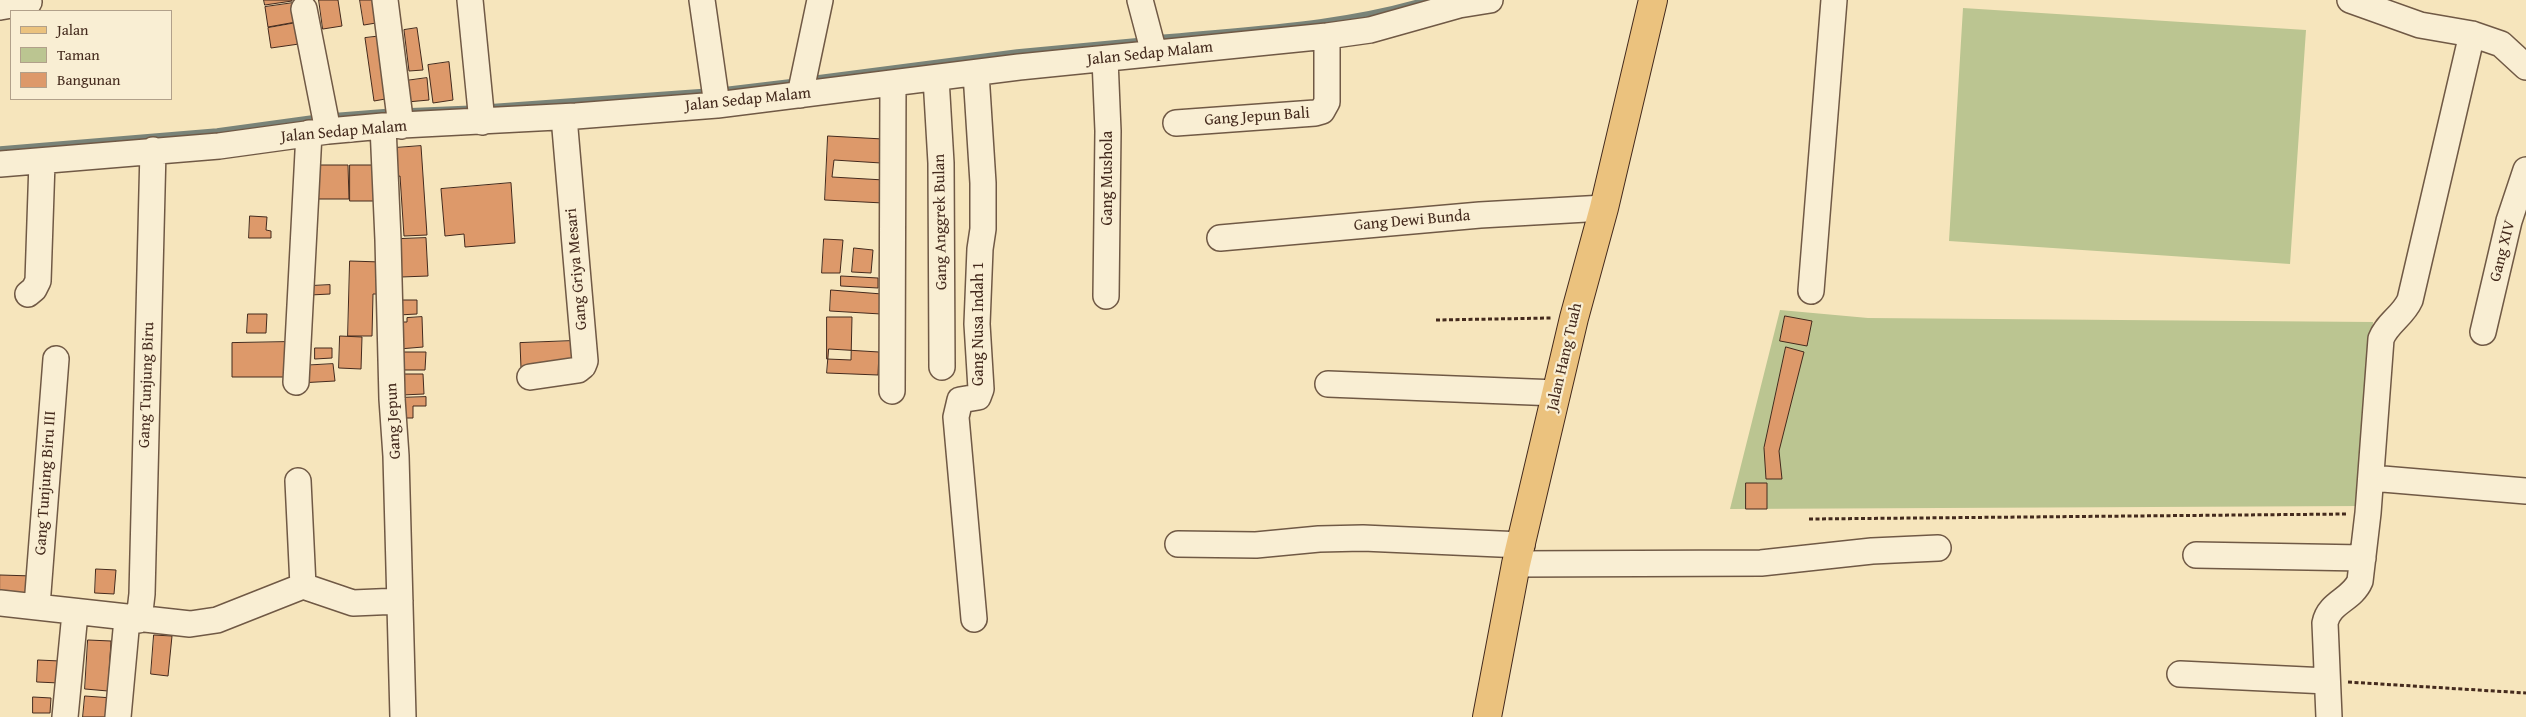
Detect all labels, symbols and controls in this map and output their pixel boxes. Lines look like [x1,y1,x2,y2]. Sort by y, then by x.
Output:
legend [10,10,172,100]
text: Jalan [57,19,89,40]
street label: Jalan Sedap Malam [1086,38,1214,70]
text: Taman [57,44,100,65]
text: Bangunan [57,69,121,90]
street label: Jalan Sedap Malam [684,84,812,116]
street label: Gang Jepun Bali [1204,104,1310,130]
street label: Jalan Sedap Malam [280,117,408,147]
street label: Gang Mushola [1098,131,1118,225]
street label: Gang Anggrek Bulan [930,154,952,290]
street label: Gang Dewi Bunda [1353,206,1471,236]
street label: Gang Griya Mesari [562,207,592,331]
street label: Gang XIV [2486,218,2520,284]
street label: Gang Nusa Indah 1 [969,262,989,386]
street label: Jalan Hang Tuah [1543,301,1587,413]
street label: Gang Tunjung Biru [135,322,159,448]
street label: Gang Jepun [382,382,406,460]
street label: Gang Tunjung Biru III [31,410,61,556]

